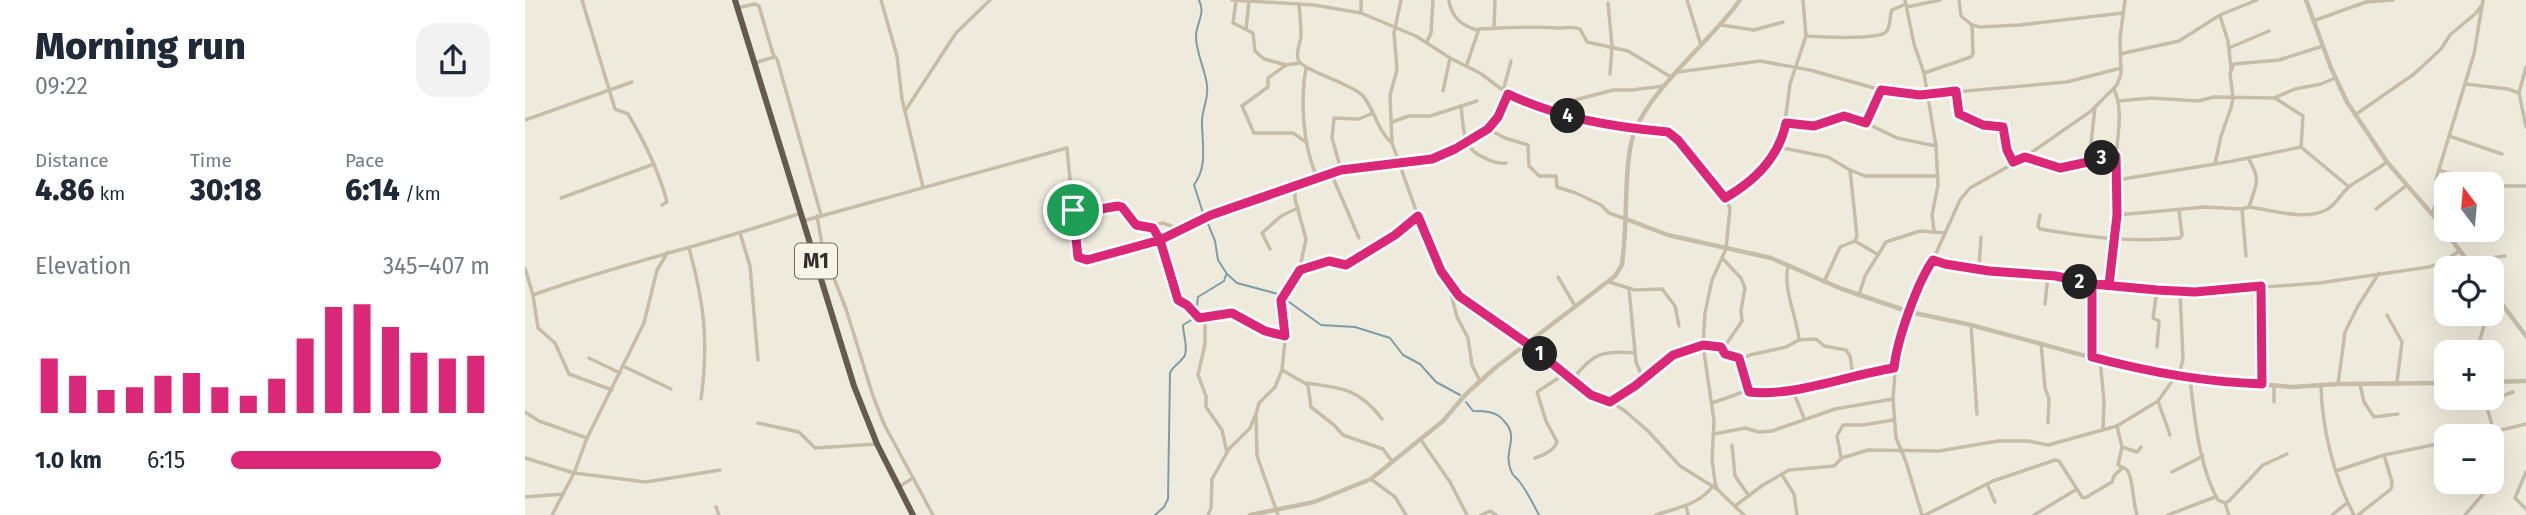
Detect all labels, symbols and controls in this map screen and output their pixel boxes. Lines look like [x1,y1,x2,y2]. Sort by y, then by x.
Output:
text: Morning run [35,23,246,69]
button: share [416,23,490,97]
text: 09:22 [35,72,88,100]
pin: 4 [1551,99,1585,134]
text: 4 [1562,104,1573,127]
pin: 3 [2085,140,2119,176]
text: 3 [2097,146,2106,169]
text: Distance [35,149,109,172]
text: Time [190,149,232,172]
text: Pace [345,149,384,172]
text: 4.86 [35,172,94,208]
text: 30:18 [190,172,262,208]
text: 6:14 [345,172,400,208]
north arrow [2434,172,2504,242]
map controls [2434,172,2504,494]
pin [1043,180,1103,240]
text: km [94,182,125,205]
text: /km [400,182,441,205]
icon: arrive [1054,191,1092,229]
road number: M1 [795,244,837,278]
text: Elevation [35,252,131,280]
text: 345–407 m [383,252,490,280]
button: locate [2434,256,2504,326]
pin: 2 [2063,264,2097,300]
text: 2 [2075,270,2084,293]
pin: 1 [1523,336,1557,372]
button: + [2434,340,2504,410]
text: 1 [1535,342,1544,365]
button: − [2434,424,2504,494]
text: 1.0 km [35,446,102,474]
text: 6:15 [147,446,185,474]

